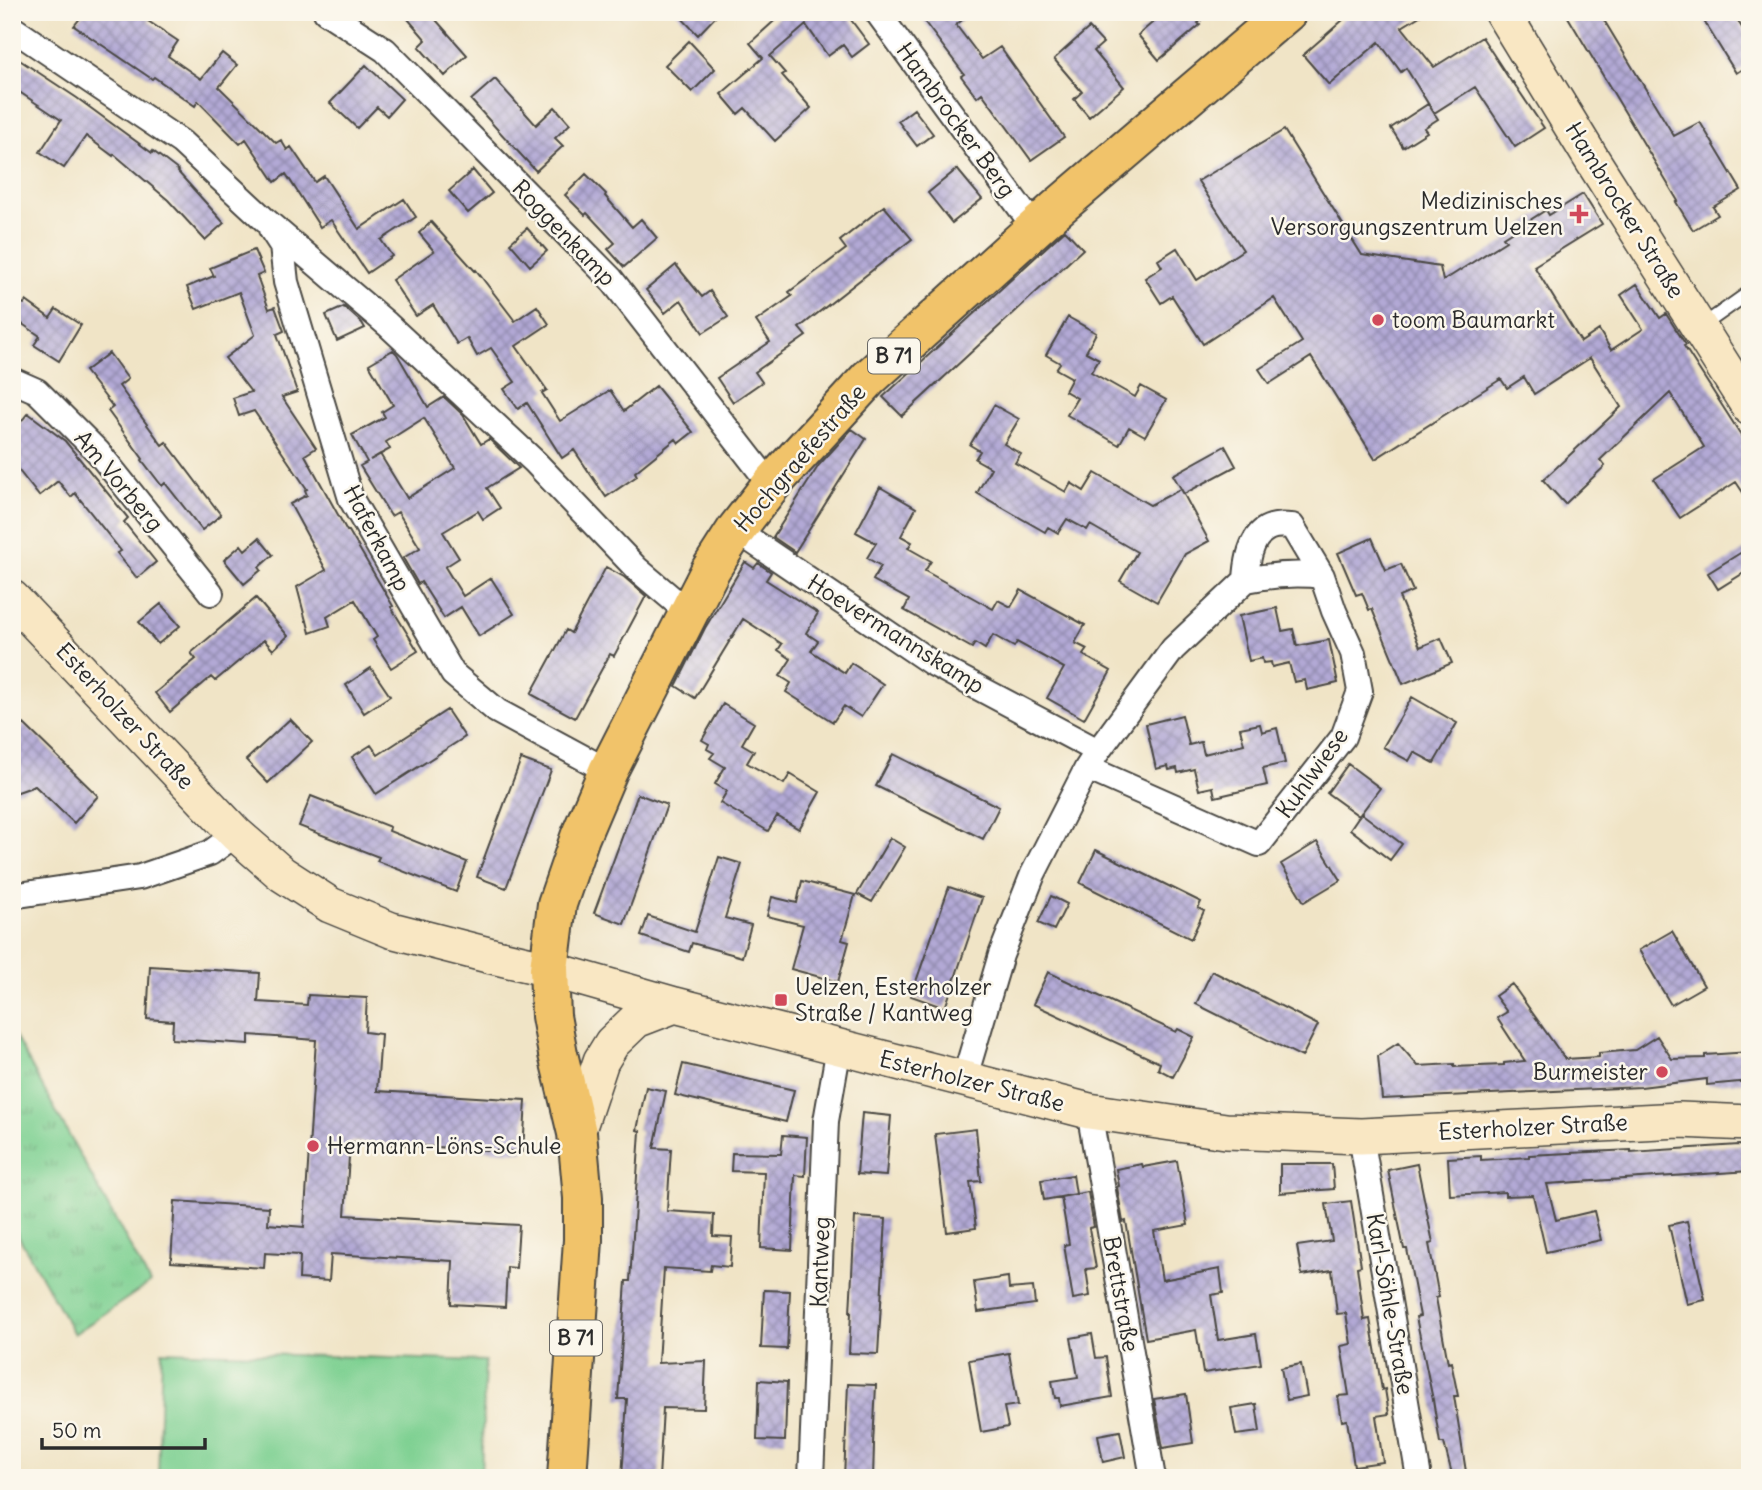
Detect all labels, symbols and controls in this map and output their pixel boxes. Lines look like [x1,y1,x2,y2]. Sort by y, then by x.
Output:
street label: Hambrocker Berg [890,37,1022,203]
street label: Hambrocker Straße [1559,116,1691,303]
street label: Roggenkamp [506,173,622,292]
place label: Medizinisches Versorgungszentrum Uelzen [1271,186,1563,241]
marker: Medizinisches Versorgungszentrum Uelzen [1569,204,1589,224]
place label: toom Baumarkt [1392,305,1555,334]
marker: toom Baumarkt [1370,312,1386,328]
road number: B 71 [868,338,920,374]
street label: Hochgraefestraße [727,378,872,538]
street label: Am Vorberg [69,424,170,537]
street label: Haferkamp [337,480,418,596]
street label: Hoevermannskamp [802,567,990,700]
street label: Esterholzer Straße [50,636,201,795]
street label: Kuhlwiese [1269,722,1354,823]
place label: Uelzen, Esterholzer Straße / Kantweg [795,972,992,1027]
marker: Uelzen, Esterholzer Straße / Kantweg [773,992,789,1008]
street label: Esterholzer Straße [877,1043,1068,1118]
place label: Burmeister [1533,1057,1649,1086]
marker: Burmeister [1654,1064,1670,1080]
street label: Esterholzer Straße [1437,1107,1628,1146]
place label: Hermann-Löns-Schule [327,1131,561,1160]
marker: Hermann-Löns-Schule [305,1138,321,1154]
street label: Karl-Söhle-Straße [1360,1211,1421,1397]
street label: Kantweg [803,1216,836,1308]
street label: Brettstraße [1097,1234,1146,1354]
road number: B 71 [550,1320,602,1356]
scale bar [42,1406,205,1450]
text: 50 m [52,1417,101,1444]

